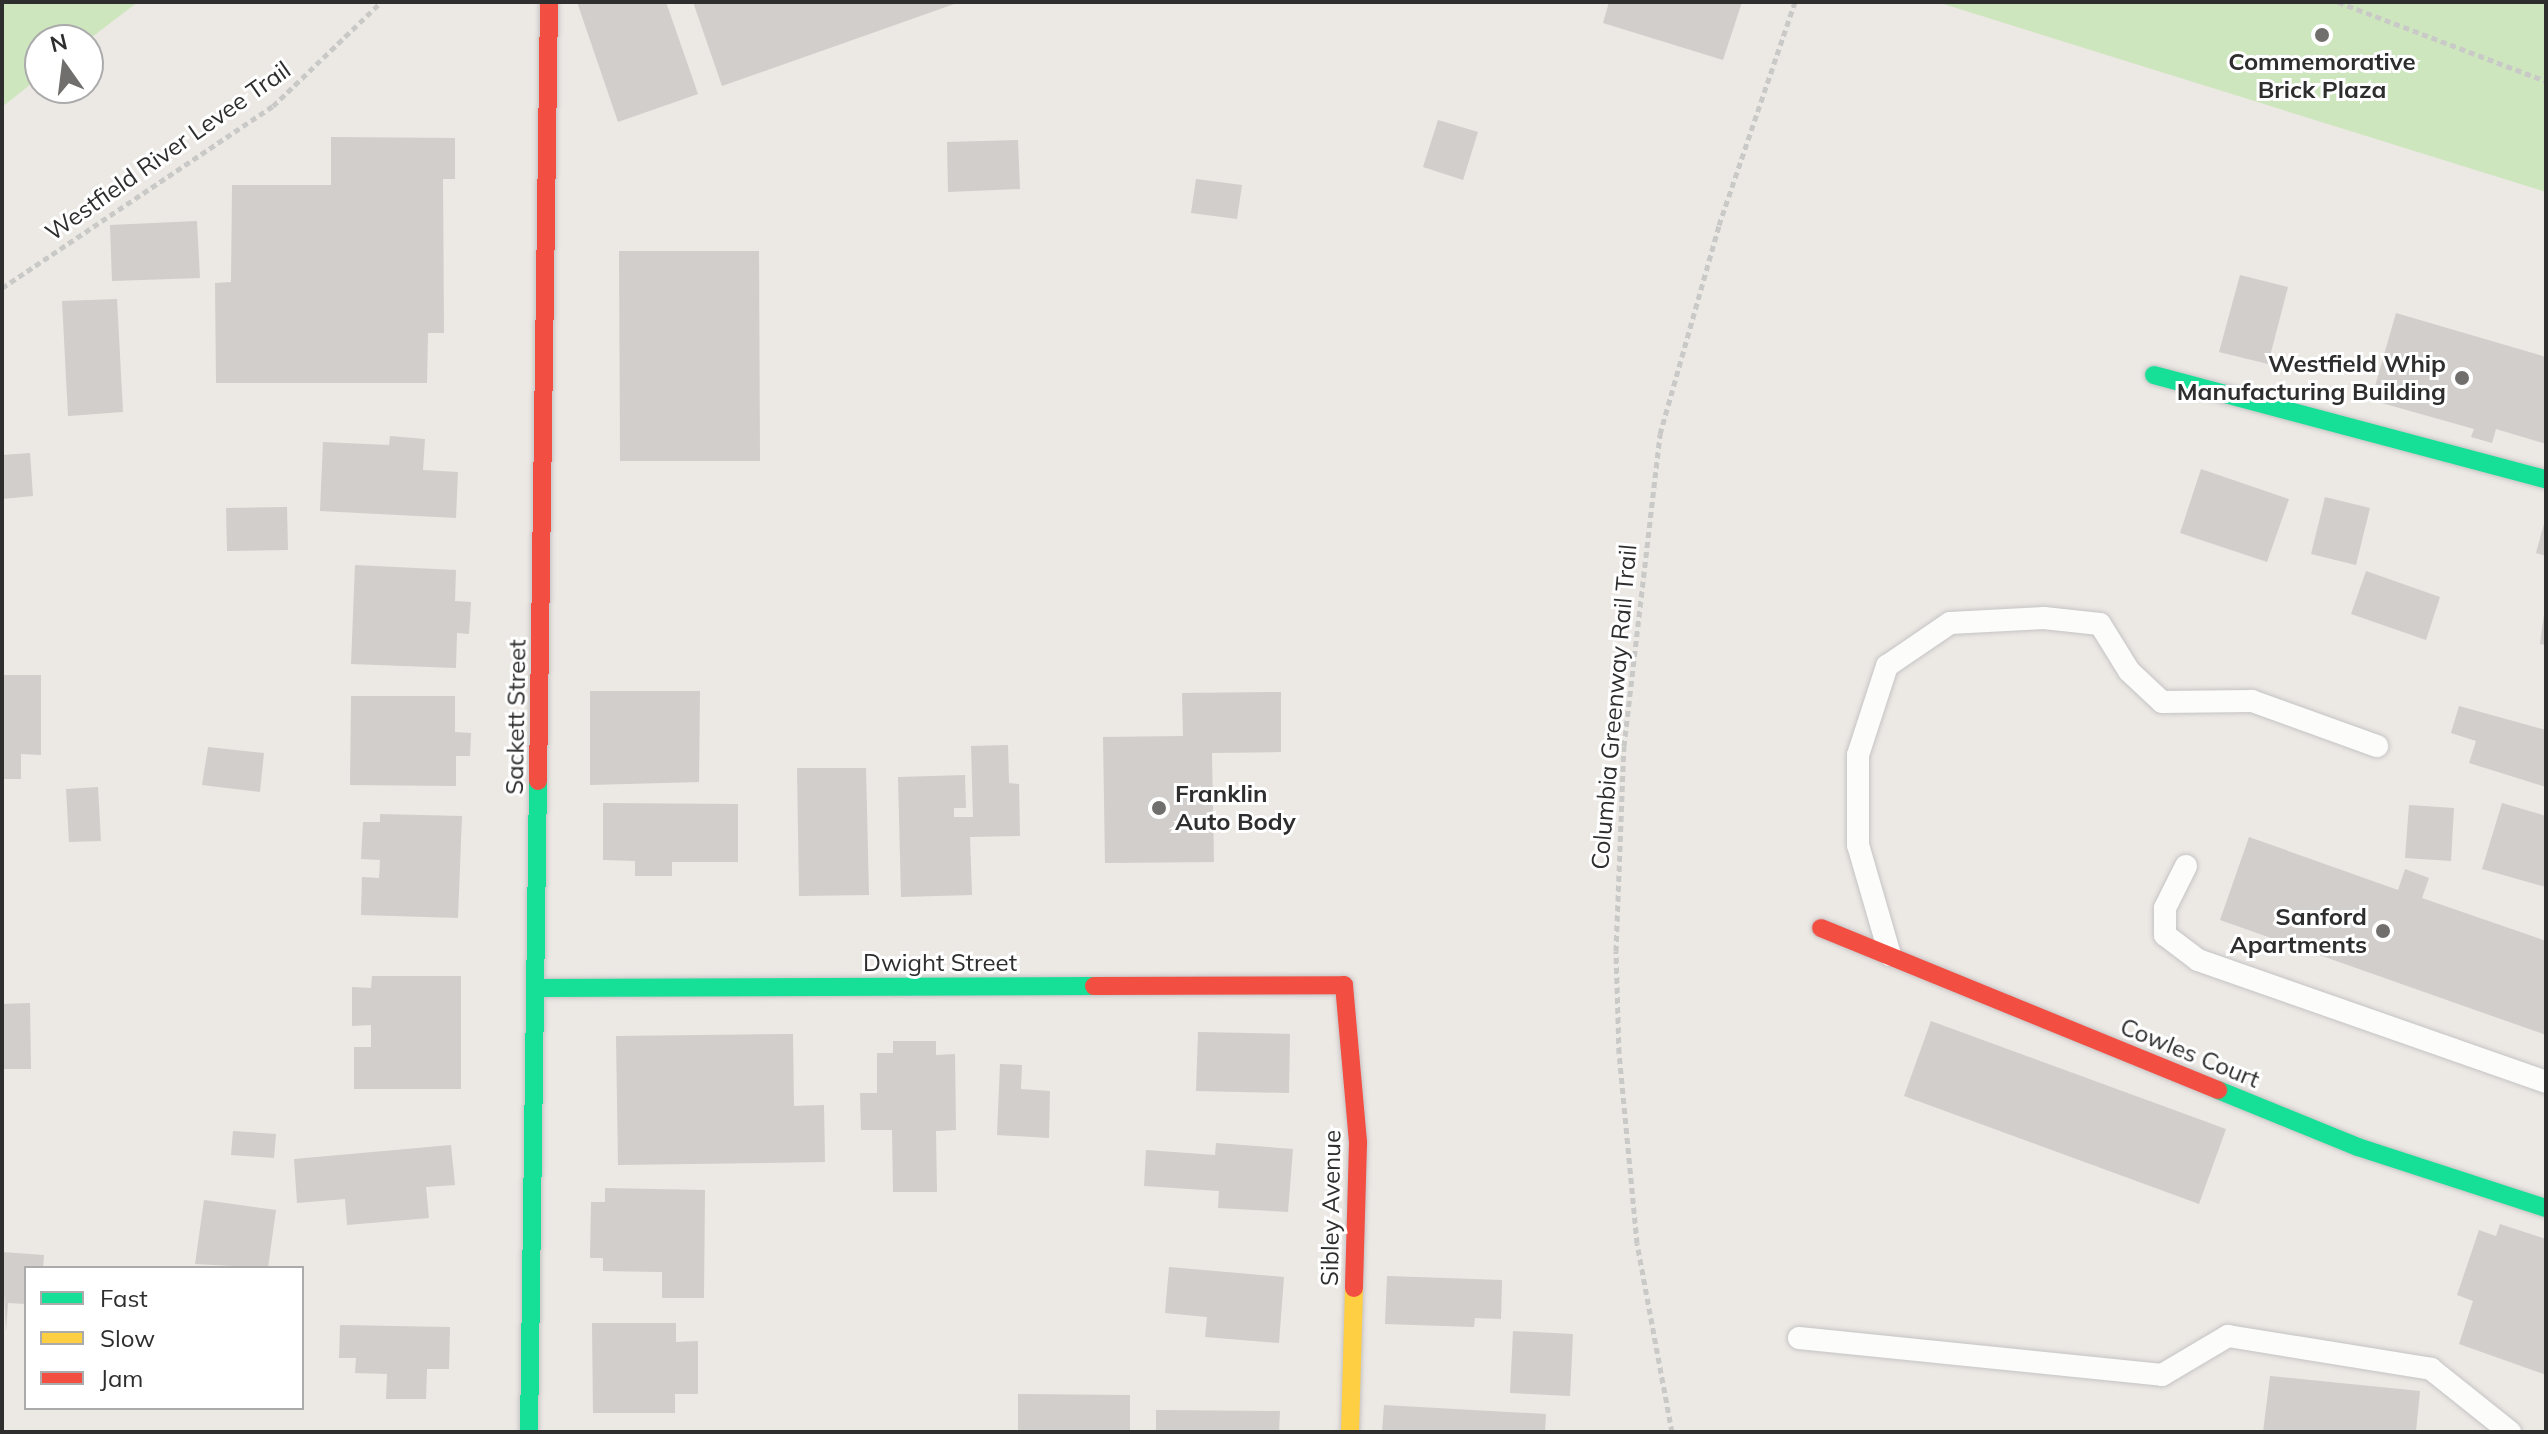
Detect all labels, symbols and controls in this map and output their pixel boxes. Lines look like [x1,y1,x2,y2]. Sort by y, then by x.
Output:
north arrow [24,24,104,104]
marker: Commemorative Brick Plaza [2313,26,2331,44]
text: N [47,27,70,58]
place label: Commemorative Brick Plaza [2228,48,2416,104]
street label: Westfield River Levee Trail [40,55,296,247]
place label: Westfield Whip Manufacturing Building [2177,350,2446,406]
marker: Westfield Whip Manufacturing Building [2453,369,2471,387]
street label: Columbia Greenway Rail Trail [1585,543,1643,871]
street label: Sackett Street [500,639,532,795]
place label: Franklin Auto Body [1175,780,1296,836]
marker: Franklin Auto Body [1150,799,1168,817]
place label: Sanford Apartments [2230,903,2367,959]
marker: Sanford Apartments [2374,922,2392,940]
street label: Dwight Street [863,949,1017,977]
street label: Cowles Court [2116,1012,2264,1094]
street label: Sibley Avenue [1315,1130,1347,1286]
legend [24,1266,304,1410]
text: Fast [100,1283,148,1313]
text: Slow [100,1323,155,1353]
text: Jam [100,1363,143,1393]

